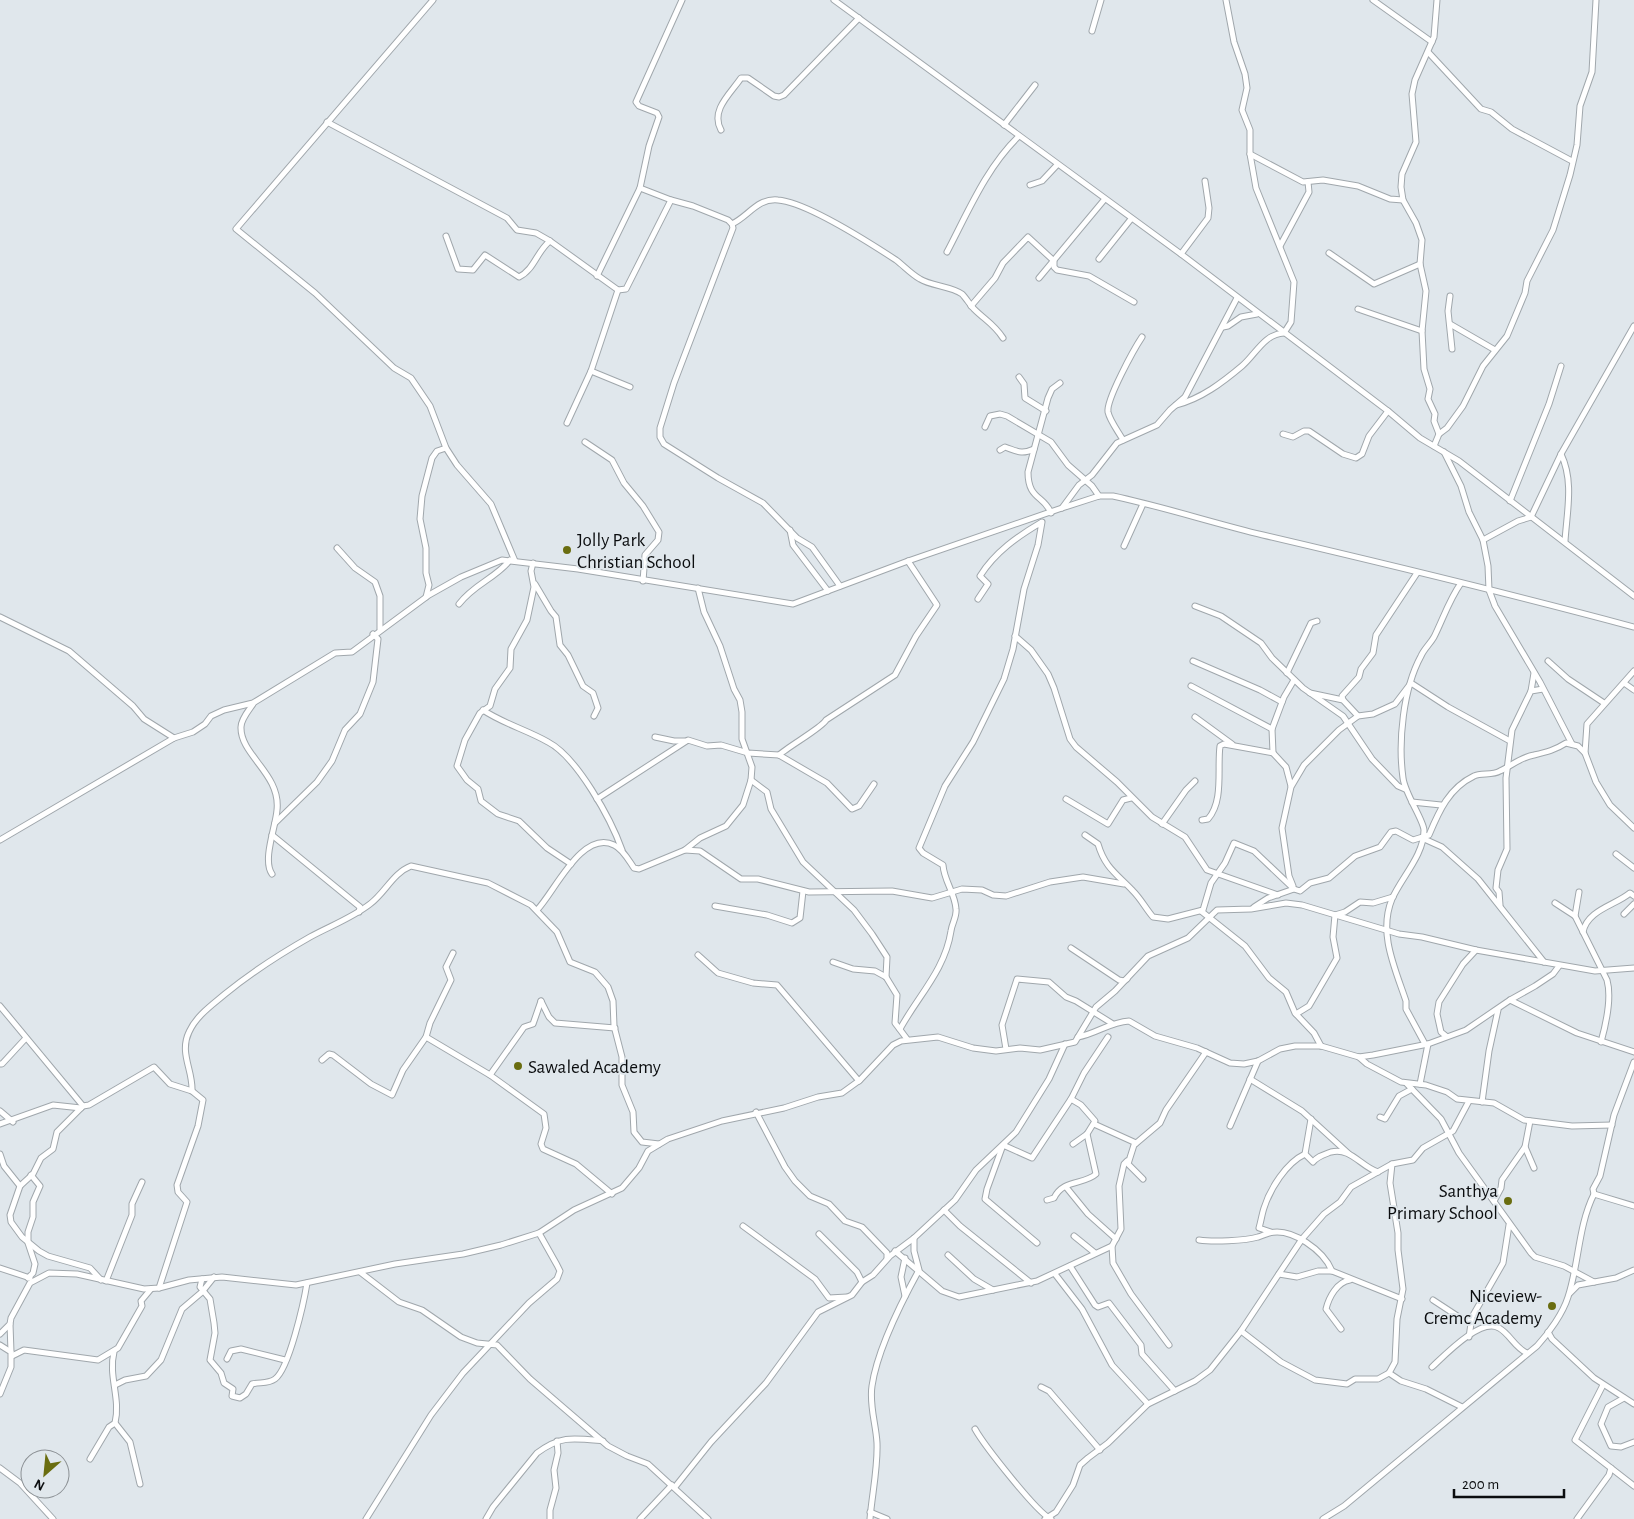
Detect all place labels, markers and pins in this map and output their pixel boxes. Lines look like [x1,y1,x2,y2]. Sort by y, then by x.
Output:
place label: Jolly Park Christian School [577,531,696,572]
marker: Jolly Park Christian School [561,544,573,556]
place label: Sawaled Academy [528,1058,661,1077]
marker: Sawaled Academy [512,1060,524,1072]
place label: Santhya Primary School [1387,1182,1498,1223]
marker: Santhya Primary School [1502,1195,1514,1207]
place label: Niceview- Cremc Academy [1424,1287,1542,1328]
marker: Niceview- Cremc Academy [1546,1300,1558,1312]

